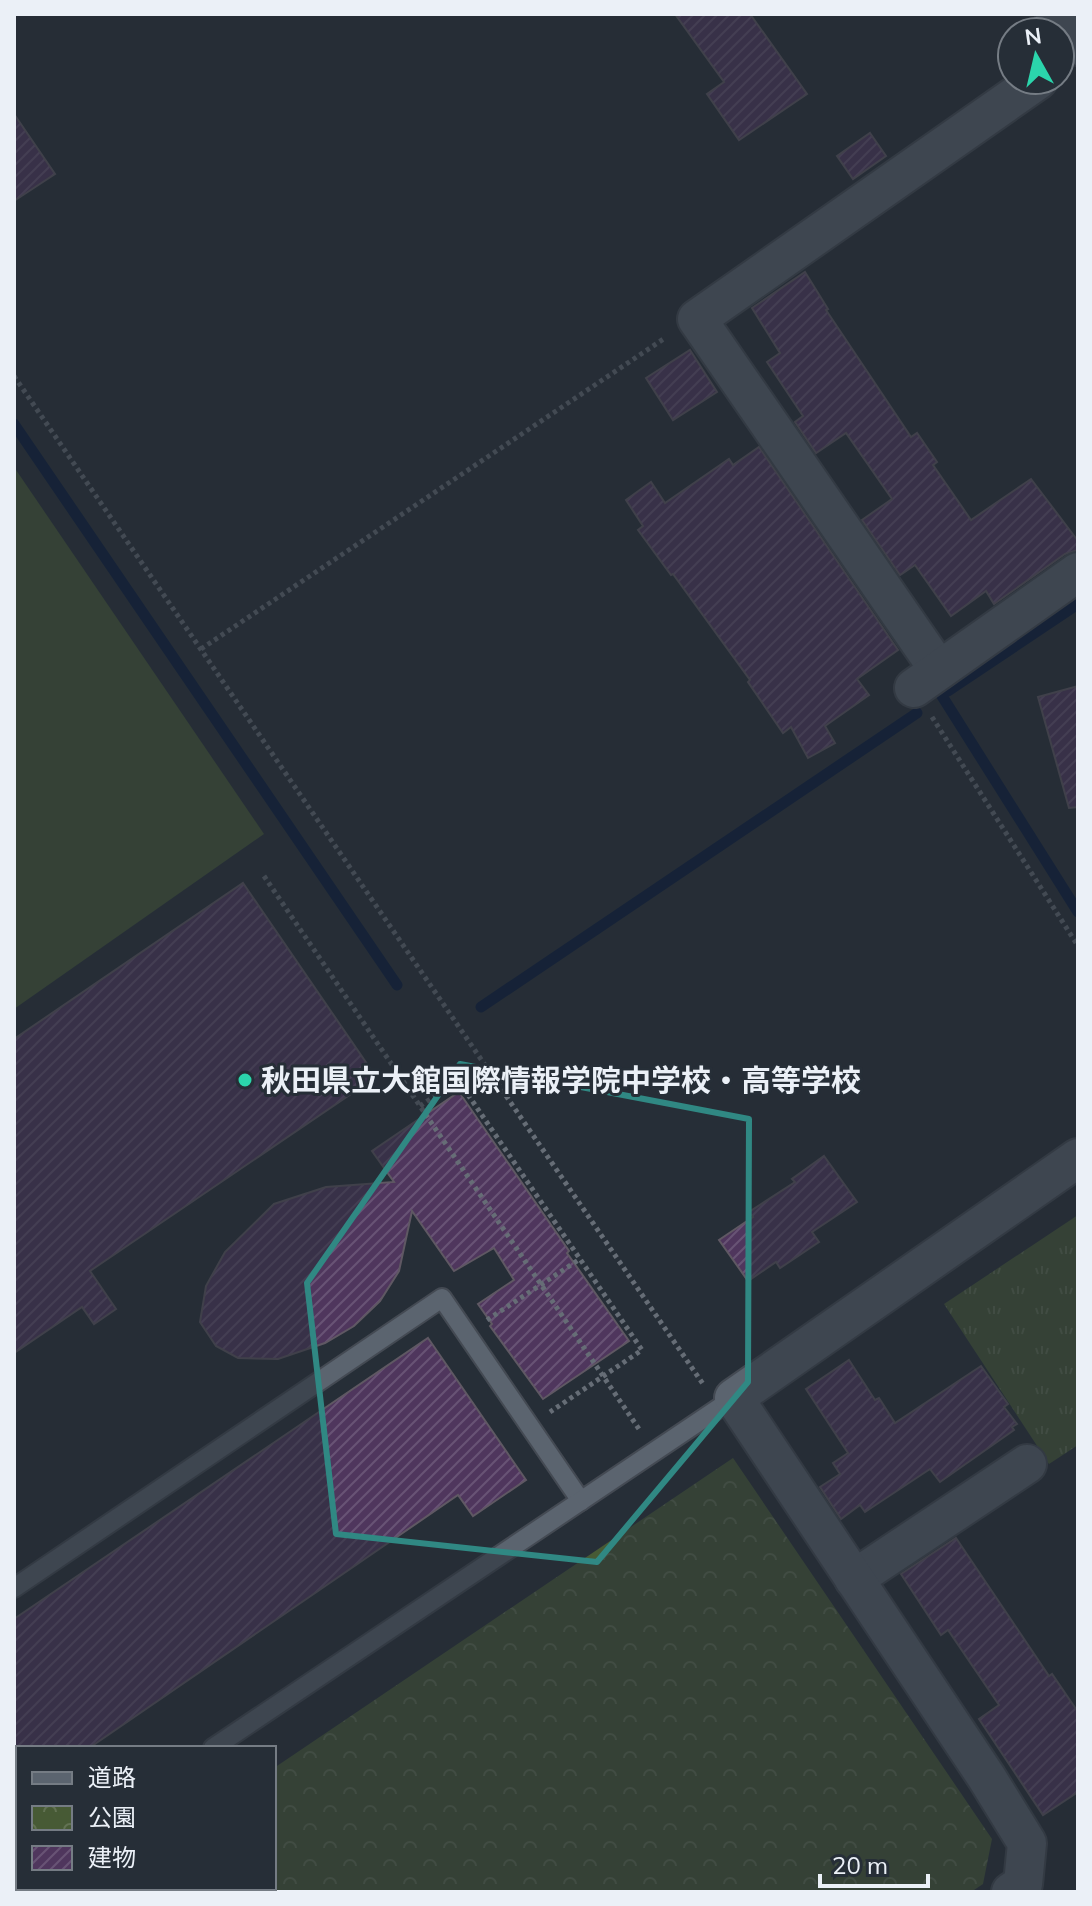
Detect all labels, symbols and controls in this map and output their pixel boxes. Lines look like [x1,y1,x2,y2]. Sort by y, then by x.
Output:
north arrow [996,16,1076,96]
text: N [1023,21,1043,51]
place label: 秋田県立大館国際情報学院中学校・高等学校 [261,1061,861,1099]
marker: 秋田県立大館国際情報学院中学校・高等学校 [236,1071,254,1089]
legend [16,1746,276,1890]
text: 道路 [88,1762,136,1792]
text: 公園 [88,1802,136,1832]
scale bar [820,1838,928,1888]
text: 建物 [88,1842,136,1872]
text: 20 m [832,1850,888,1880]

